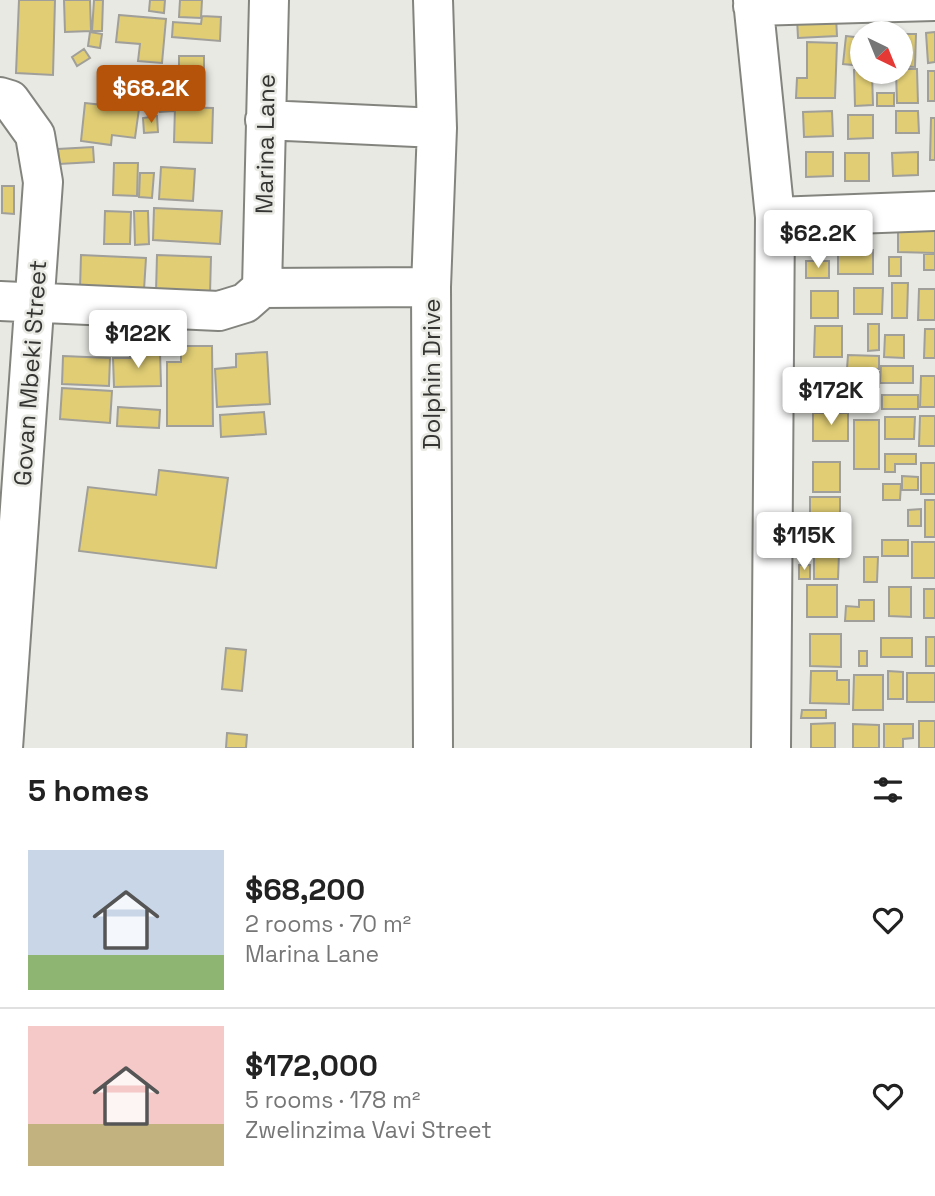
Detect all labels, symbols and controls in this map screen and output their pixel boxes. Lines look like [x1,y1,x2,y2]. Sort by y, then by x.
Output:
north arrow [850,21,914,84]
map controls [850,21,913,84]
pin: $68.2K [94,66,208,125]
text: $68.2K [113,73,189,103]
street label: Marina Lane [248,74,282,214]
pin: $62.2K [761,210,875,270]
text: $62.2K [780,218,856,248]
street label: Govan Mbeki Street [7,259,53,487]
street label: Dolphin Drive [416,298,447,450]
pin: $122K [89,310,187,370]
text: $122K [105,318,171,348]
pin: $172K [782,368,880,427]
text: $172K [798,375,864,405]
pin: $115K [755,512,853,572]
text: $115K [773,520,835,550]
text: 5 homes [28,771,149,810]
icon: filters [869,771,907,809]
text: $68,200 [245,870,365,909]
icon: home [84,878,168,962]
icon: heart [869,901,907,939]
text: 2 rooms · 70 m² [245,909,411,939]
text: Marina Lane [245,939,379,969]
text: $172,000 [245,1046,378,1085]
icon: home [84,1054,168,1138]
icon: heart [869,1077,907,1115]
text: 5 rooms · 178 m² [245,1085,420,1115]
text: Zwelinzima Vavi Street [245,1115,492,1145]

